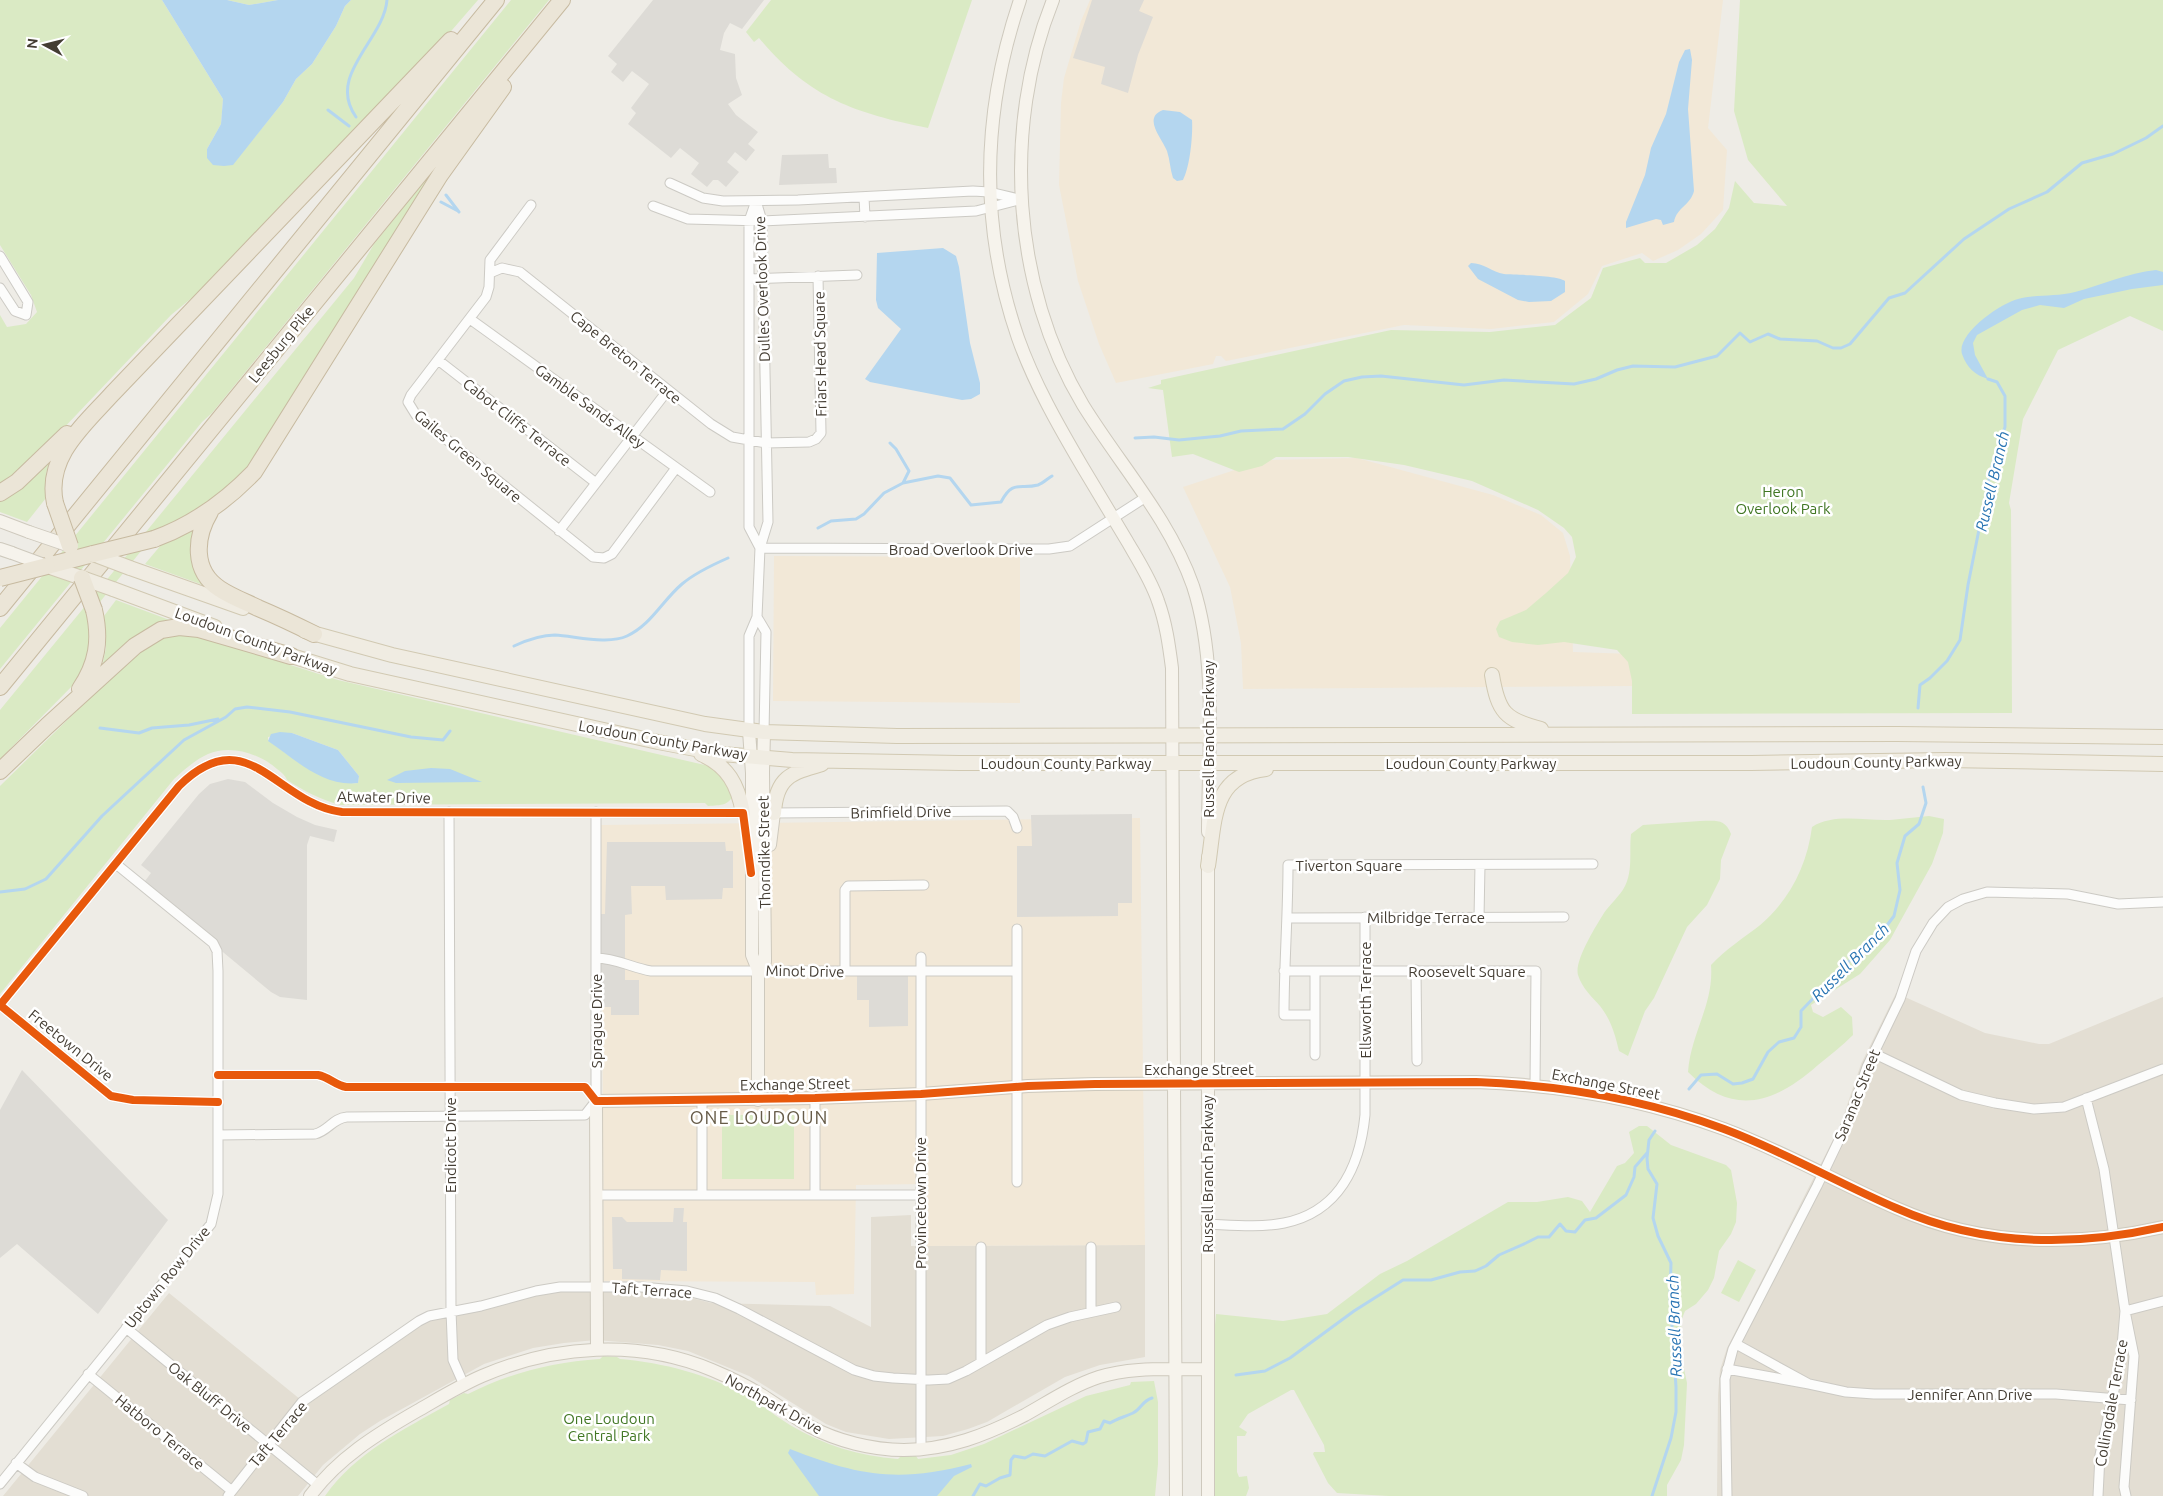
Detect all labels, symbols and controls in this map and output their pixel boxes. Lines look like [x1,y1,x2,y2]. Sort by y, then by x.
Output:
north arrow [20,20,70,70]
text: N [24,37,41,50]
street label: Dulles Overlook Drive [751,216,773,362]
street label: Friars Head Square [810,291,830,417]
street label: Leesburg Pike [245,302,317,386]
street label: Cape Breton Terrace [567,307,685,407]
street label: Gamble Sands Alley [532,361,648,451]
street label: Cabot Cliffs Terrace [460,375,574,469]
street label: Gailes Green Square [411,406,525,506]
water label: Russell Branch [1972,429,2012,533]
park label: Heron Overlook Park [1735,483,1831,517]
street label: Broad Overlook Drive [889,541,1033,558]
street label: Loudoun County Parkway [173,604,339,678]
street label: Russell Branch Parkway [1200,660,1217,818]
street label: Loudoun County Parkway [577,717,749,763]
street label: Loudoun County Parkway [1790,752,1962,772]
street label: Loudoun County Parkway [980,755,1152,772]
street label: Loudoun County Parkway [1385,755,1557,772]
street label: Atwater Drive [337,788,431,806]
street label: Thorndike Street [755,795,773,909]
street label: Brimfield Drive [850,803,952,821]
street label: Tiverton Square [1295,857,1403,874]
street label: Milbridge Terrace [1367,909,1485,926]
water label: Russell Branch [1807,919,1893,1005]
street label: Ellsworth Terrace [1357,942,1374,1058]
street label: Minot Drive [765,962,845,980]
street label: Roosevelt Square [1408,963,1526,980]
street label: Sprague Drive [588,974,605,1068]
street label: Freetown Drive [25,1006,117,1084]
street label: Saranac Street [1831,1047,1883,1143]
street label: Exchange Street [1144,1061,1254,1078]
street label: Exchange Street [1550,1065,1662,1103]
street label: Exchange Street [740,1075,850,1093]
street label: Russell Branch Parkway [1199,1095,1216,1253]
street label: Endicott Drive [442,1097,459,1193]
district label: ONE LOUDOUN [690,1107,828,1127]
street label: Provincetown Drive [912,1137,929,1269]
street label: Uptown Row Drive [121,1223,213,1331]
water label: Russell Branch [1663,1275,1685,1377]
street label: Taft Terrace [611,1279,693,1301]
street label: Collingdale Terrace [2091,1338,2131,1468]
street label: Oak Bluff Drive [165,1358,255,1436]
street label: Northpark Drive [723,1370,825,1438]
street label: Jennifer Ann Drive [1907,1386,2033,1403]
street label: Hatboro Terrace [112,1391,208,1473]
street label: Taft Terrace [246,1398,310,1470]
park label: One Loudoun Central Park [563,1410,655,1444]

